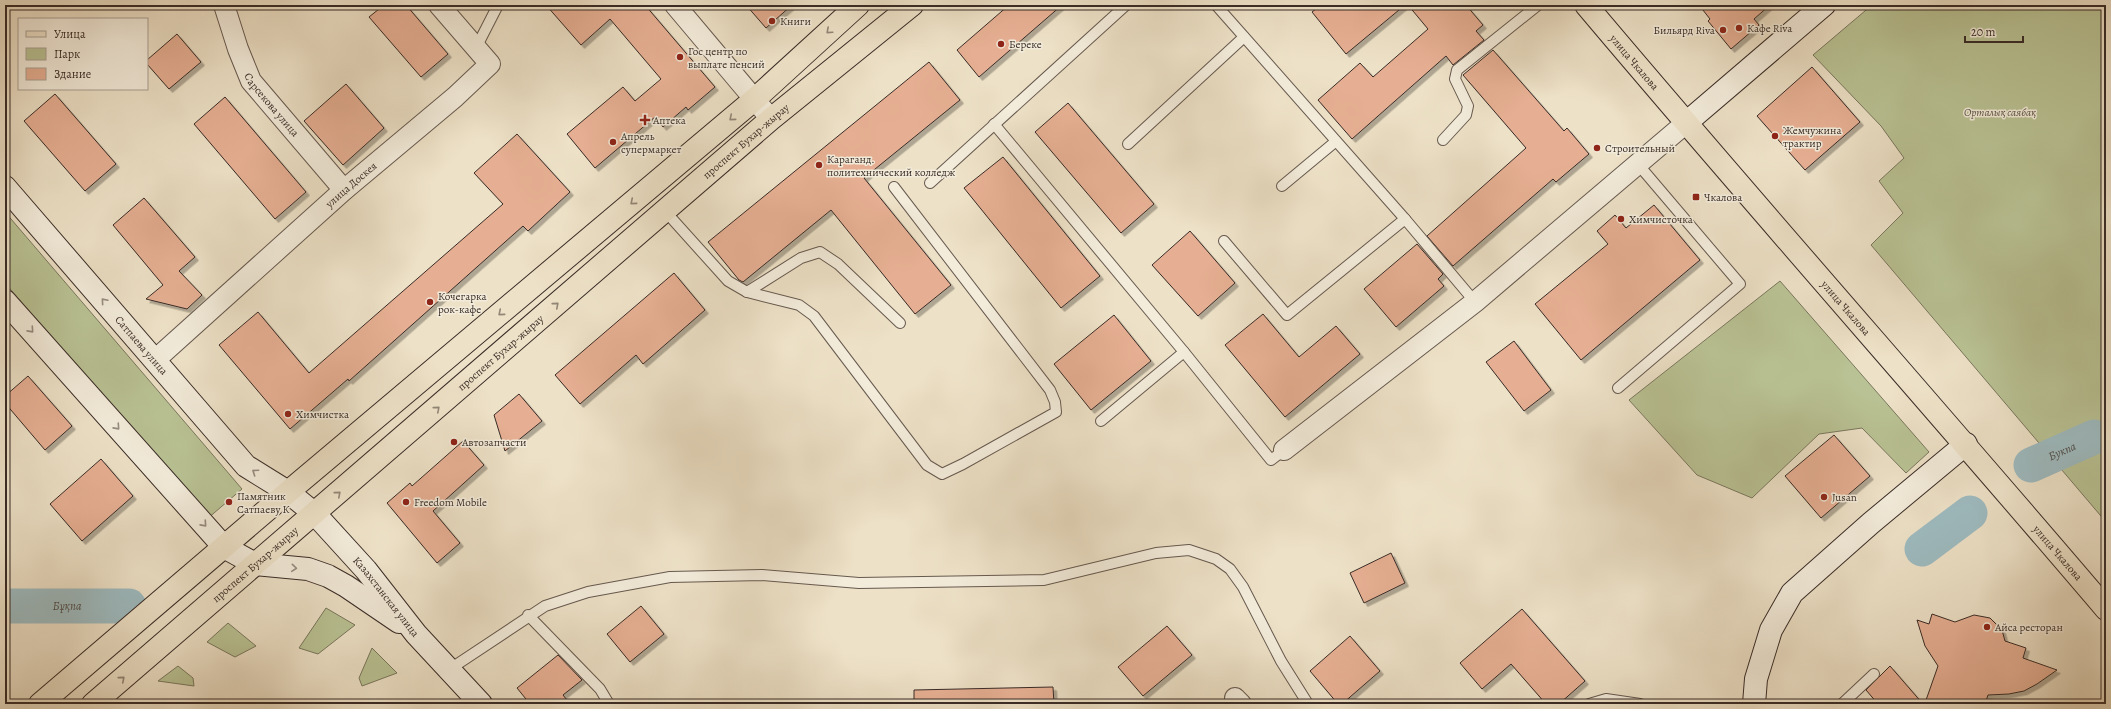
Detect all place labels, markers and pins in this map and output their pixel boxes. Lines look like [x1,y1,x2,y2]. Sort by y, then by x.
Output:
place label: Книги [780,14,811,29]
marker: Книги [767,16,777,26]
place label: Кафе Riva [1747,21,1793,36]
place label: Бильярд Riva [1653,23,1716,38]
marker: Кафе Riva [1734,23,1744,33]
marker: Бильярд Riva [1718,25,1728,35]
place label: Береке [1009,37,1042,52]
marker: Береке [996,39,1006,49]
place label: Гос центр по выплате пенсий [688,44,765,72]
marker: Гос центр по выплате пенсий [675,52,685,62]
place label: Аптека [652,113,687,128]
marker: Аптека [640,115,650,125]
place label: Жемчужина трактир [1783,123,1842,151]
place label: Апрель супермаркет [620,129,682,157]
marker: Жемчужина трактир [1770,131,1780,141]
marker: Апрель супермаркет [608,137,618,147]
place label: Строительный [1605,141,1675,156]
marker: Строительный [1592,143,1602,153]
place label: Караганд. политехнический колледж [827,152,956,180]
marker: Караганд. политехнический колледж [814,160,824,170]
place label: Чкалова [1704,190,1743,205]
marker: Чкалова [1691,192,1701,202]
place label: Химчисточка [1629,212,1694,227]
marker: Химчисточка [1616,214,1626,224]
place label: Кочегарка рок-кафе [438,289,487,317]
marker: Кочегарка рок-кафе [425,297,435,307]
place label: Химчистка [296,407,350,422]
marker: Химчистка [283,409,293,419]
place label: Автозапчасти [461,435,526,450]
marker: Автозапчасти [449,437,459,447]
place label: Памятник Сатпаеву К [237,489,290,517]
place label: Jusan [1832,490,1857,505]
marker: Jusan [1819,492,1829,502]
place label: Freedom Mobile [414,495,487,510]
marker: Памятник Сатпаеву К [224,497,234,507]
marker: Freedom Mobile [401,497,411,507]
place label: Айса ресторан [1994,620,2063,635]
marker: Айса ресторан [1982,622,1992,632]

